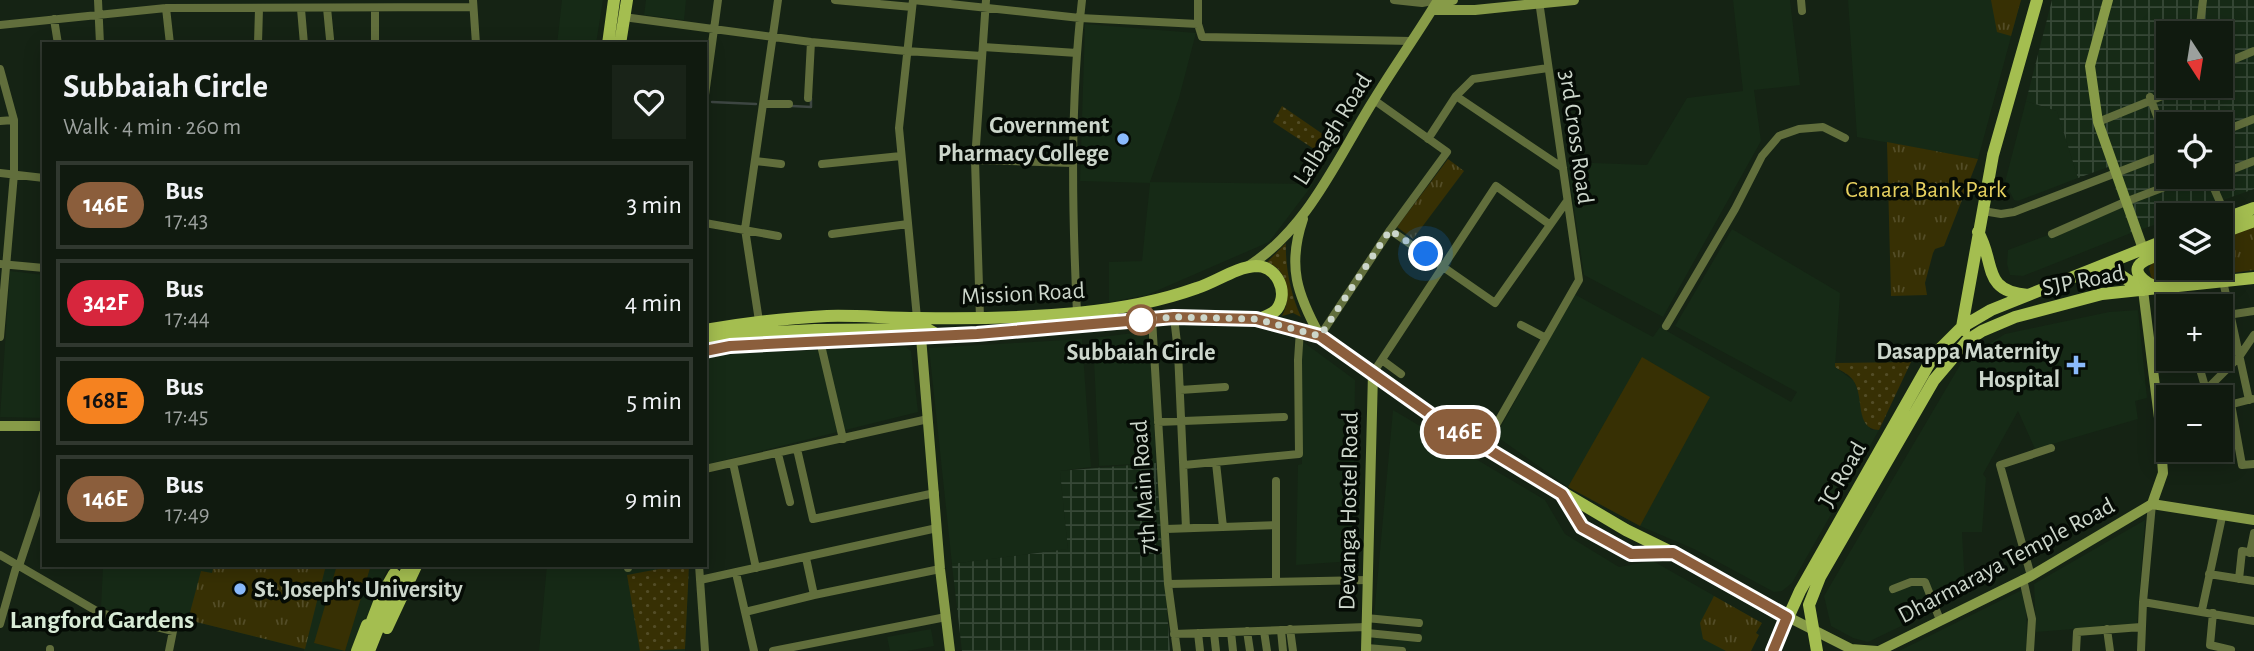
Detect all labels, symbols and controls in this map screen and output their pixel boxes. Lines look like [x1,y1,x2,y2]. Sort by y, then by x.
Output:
north arrow [2156,21,2233,98]
map controls [2156,21,2233,462]
button: heart [612,65,686,139]
street label: 3rd Cross Road [1555,69,1597,206]
street label: Lalbagh Road [1289,70,1376,189]
text: Subbaiah Circle [63,71,268,104]
button: locate [2156,112,2233,189]
place label: Government Pharmacy College [938,114,1109,166]
text: Walk · 4 min · 260 m [63,116,241,139]
marker: Government Pharmacy College [1115,131,1131,147]
text: Bus [165,178,204,204]
park label: Canara Bank Park [1845,178,2007,202]
text: 3 min [626,192,682,218]
text: 146E [83,193,128,217]
button: layers [2156,203,2233,280]
text: 17:43 [165,209,208,232]
your location [1408,236,1443,271]
street label: SJP Road [2040,261,2126,301]
text: Bus [165,276,204,302]
street label: Mission Road [961,279,1086,309]
text: 4 min [625,290,682,316]
text: 342F [83,291,128,315]
button: + [2156,294,2233,371]
marker: Subbaiah Circle [1126,305,1156,335]
text: 17:44 [165,307,210,330]
place label: Dasappa Maternity Hospital [1876,340,2060,392]
place label: Subbaiah Circle [1066,341,1216,365]
marker: Dasappa Maternity Hospital [2066,355,2086,375]
text: Bus [165,374,204,400]
button: − [2156,385,2233,462]
text: 5 min [626,388,682,414]
text: 168E [83,389,128,413]
text: 17:45 [165,405,208,428]
line badge: 146E [1411,409,1509,455]
street label: Devanga Hostel Road [1335,412,1363,611]
street label: 7th Main Road [1127,419,1161,554]
text: 146E [1438,420,1482,444]
street label: JC Road [1815,438,1871,511]
text: Bus [165,472,204,498]
text: 9 min [625,486,682,512]
text: 146E [83,487,128,511]
street label: Dharmaraya Temple Road [1894,494,2119,628]
text: 17:49 [165,503,210,526]
place label: St. Joseph's University [254,578,463,602]
marker: St. Joseph's University [232,581,248,597]
district label: Langford Gardens [10,607,194,633]

